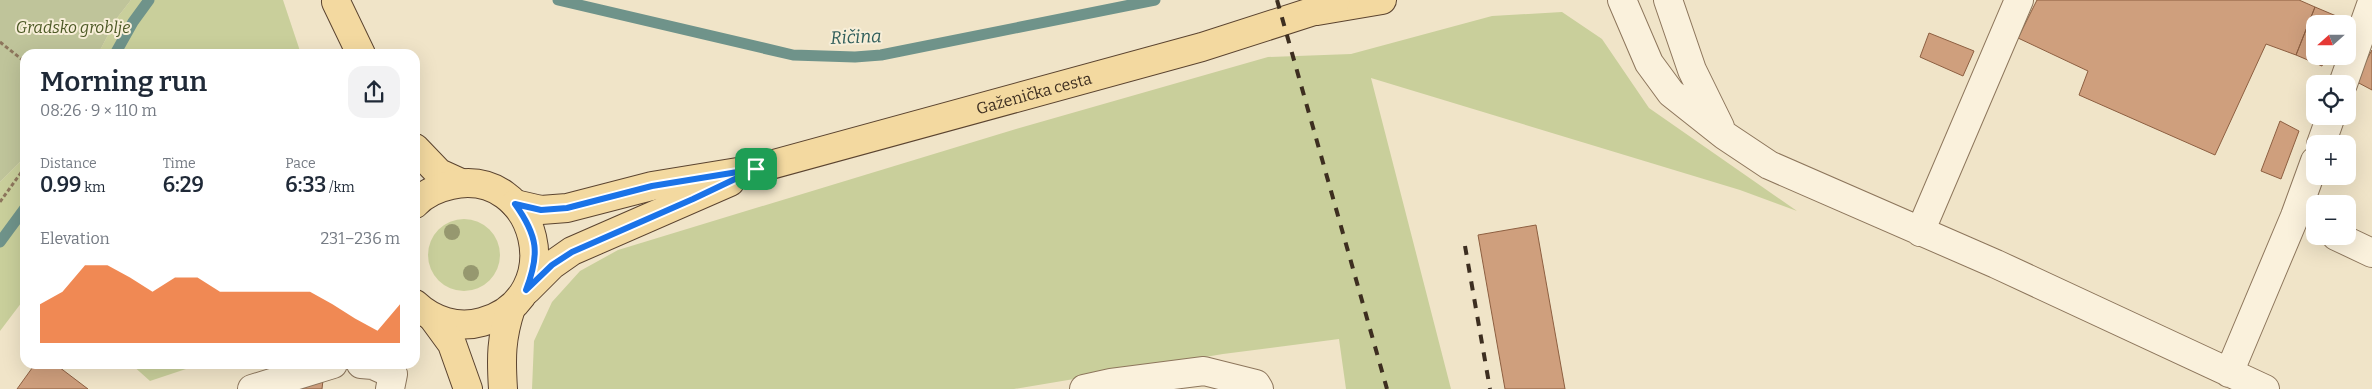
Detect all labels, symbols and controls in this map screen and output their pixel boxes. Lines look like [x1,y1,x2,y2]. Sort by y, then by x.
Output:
north arrow [2306,15,2356,65]
map controls [2306,15,2356,245]
park label: Gradsko groblje [16,18,130,37]
water label: Ričina [830,25,882,49]
text: Morning run [40,65,207,98]
button: share [348,66,400,118]
street label: Gaženička cesta [974,69,1094,118]
button: locate [2306,75,2356,125]
text: 08:26 · 9 × 110 m [40,101,157,120]
button: + [2306,135,2356,185]
pin [735,148,777,190]
text: Distance [40,155,97,172]
text: Time [163,155,196,172]
text: Pace [285,155,316,172]
icon: arrive [742,155,770,183]
text: 0.99 [40,172,81,198]
text: 6:29 [163,172,204,198]
text: 6:33 [285,172,326,198]
text: km [81,179,105,196]
text: /km [326,179,355,196]
button: − [2306,195,2356,245]
text: Elevation [40,229,110,248]
text: 231–236 m [320,229,400,248]

